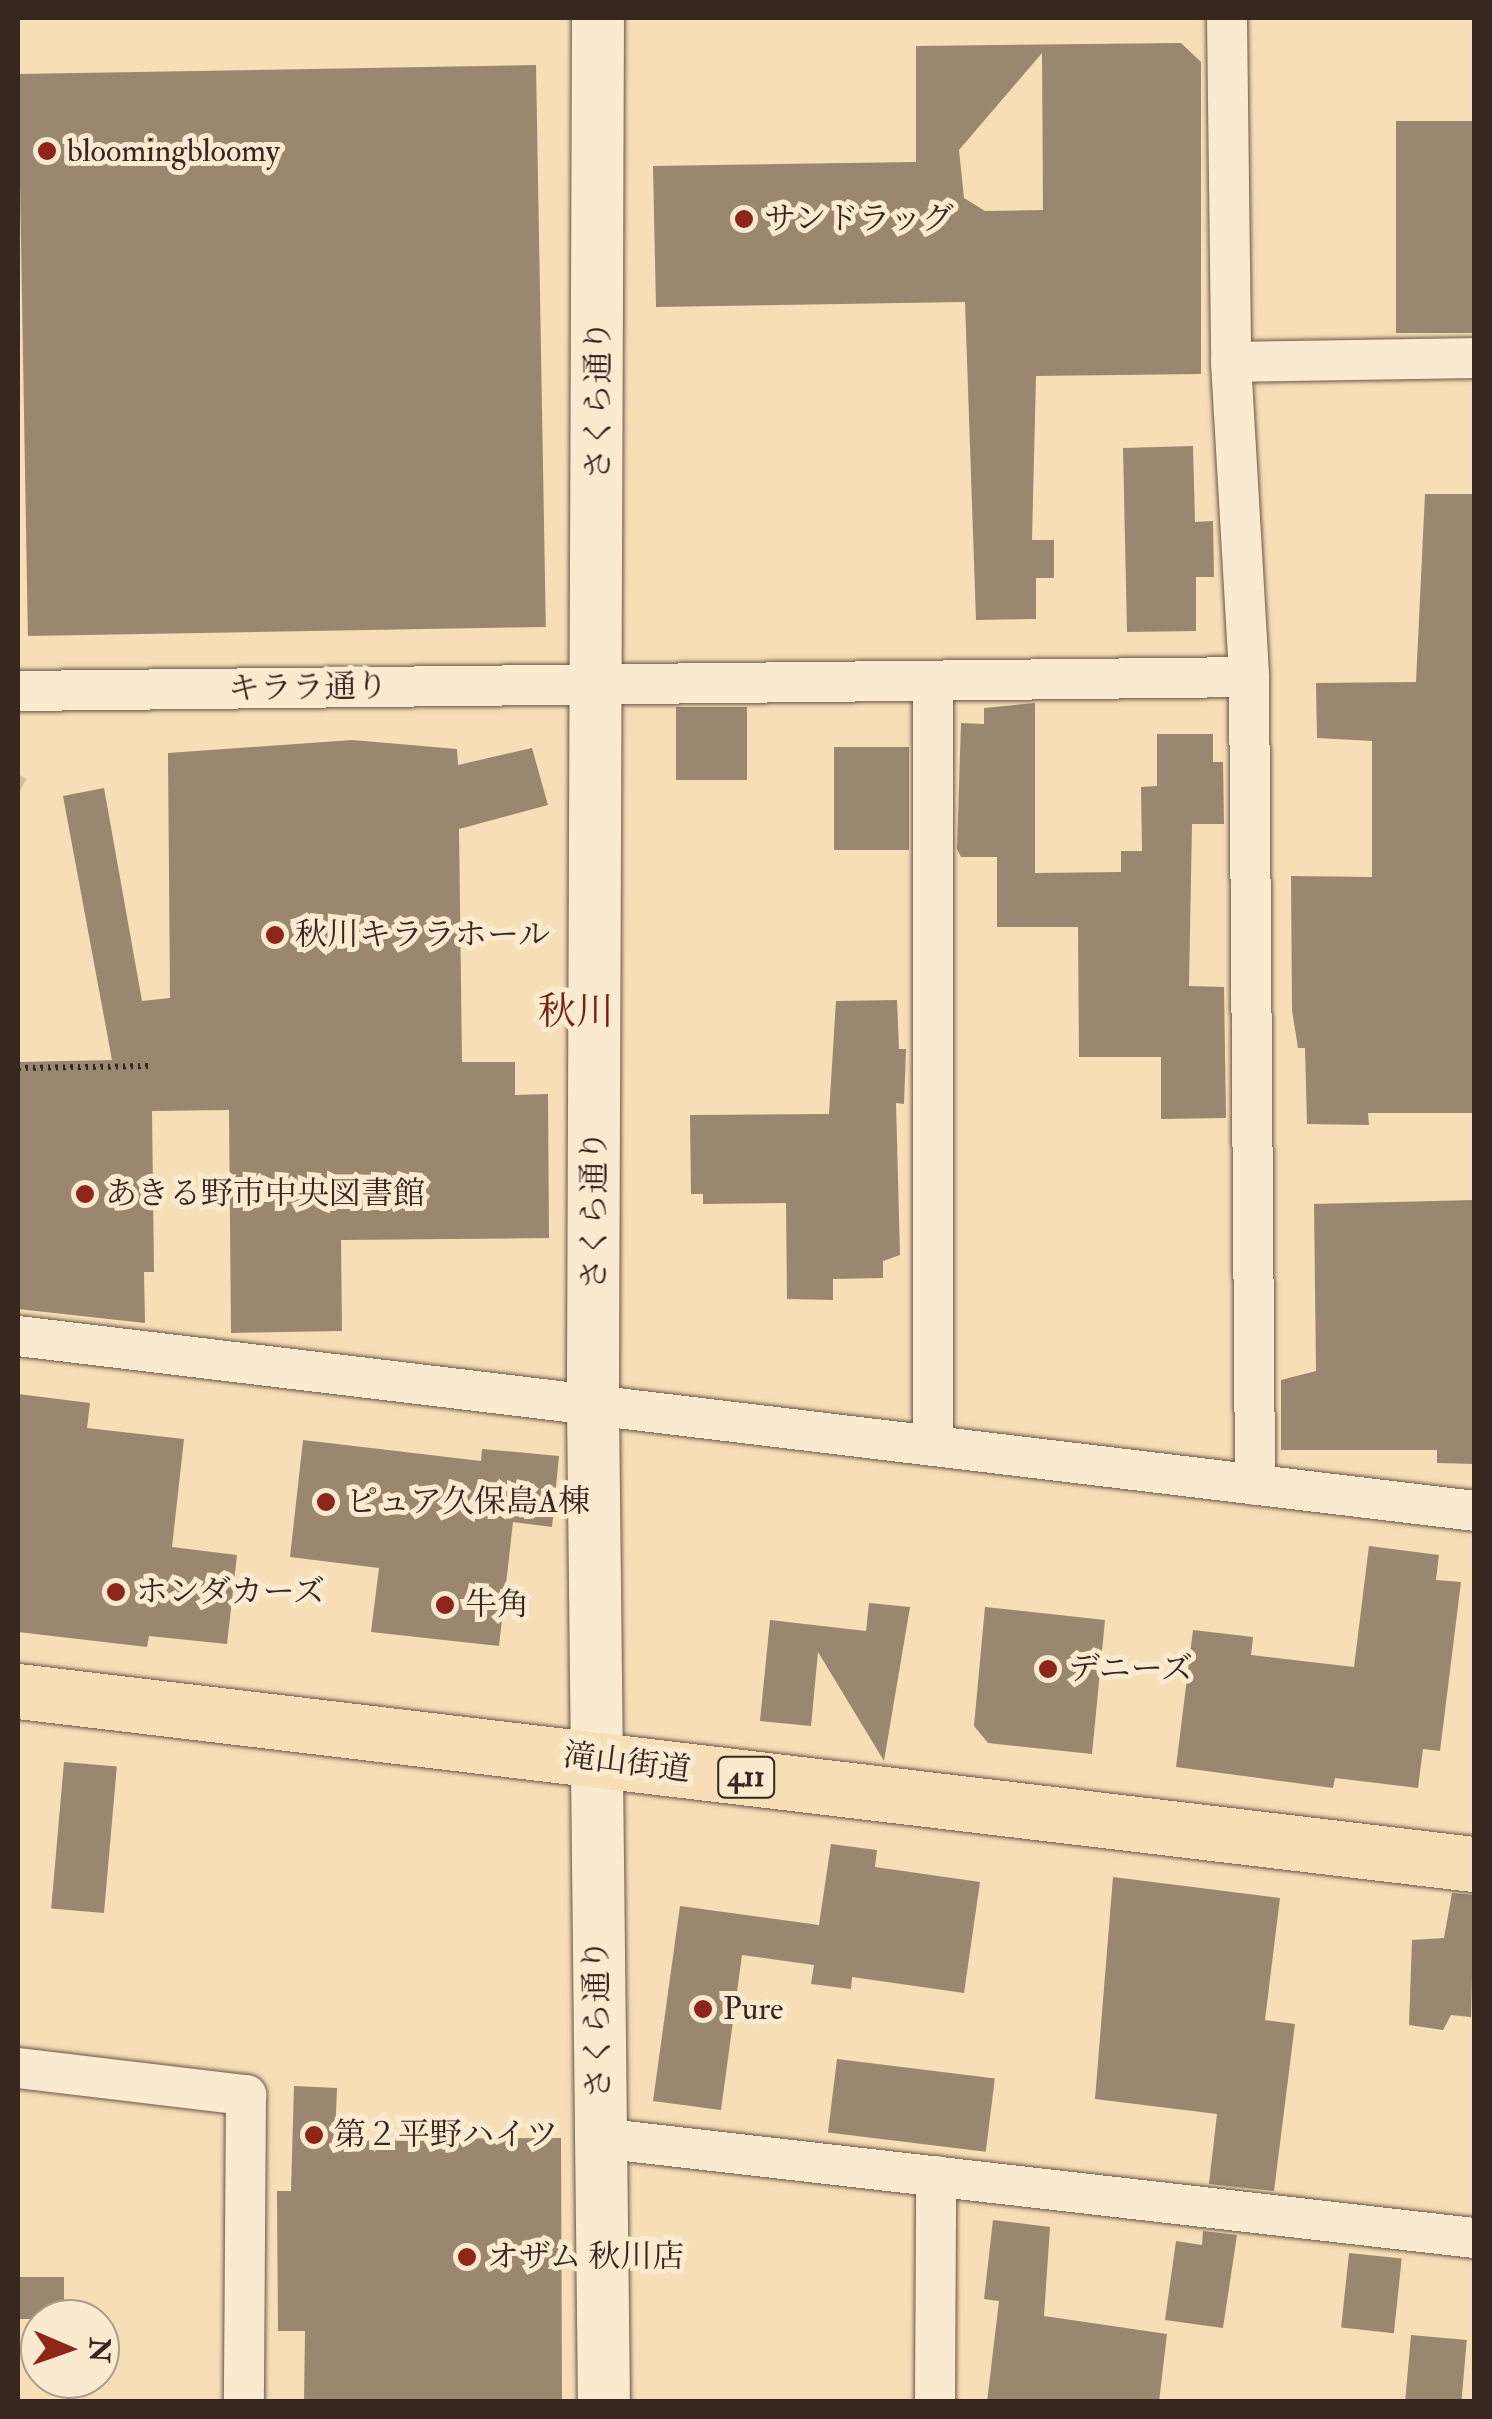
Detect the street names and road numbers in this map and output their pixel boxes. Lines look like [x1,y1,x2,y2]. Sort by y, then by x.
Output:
street label: さくら通り [580,320,618,480]
street label: キララ通り [228,667,388,709]
street label: さくら通り [576,1130,614,1290]
street label: 滝山街道 [561,1736,693,1790]
road number: 411 [716,1752,776,1802]
street label: さくら通り [577,1939,619,2099]

